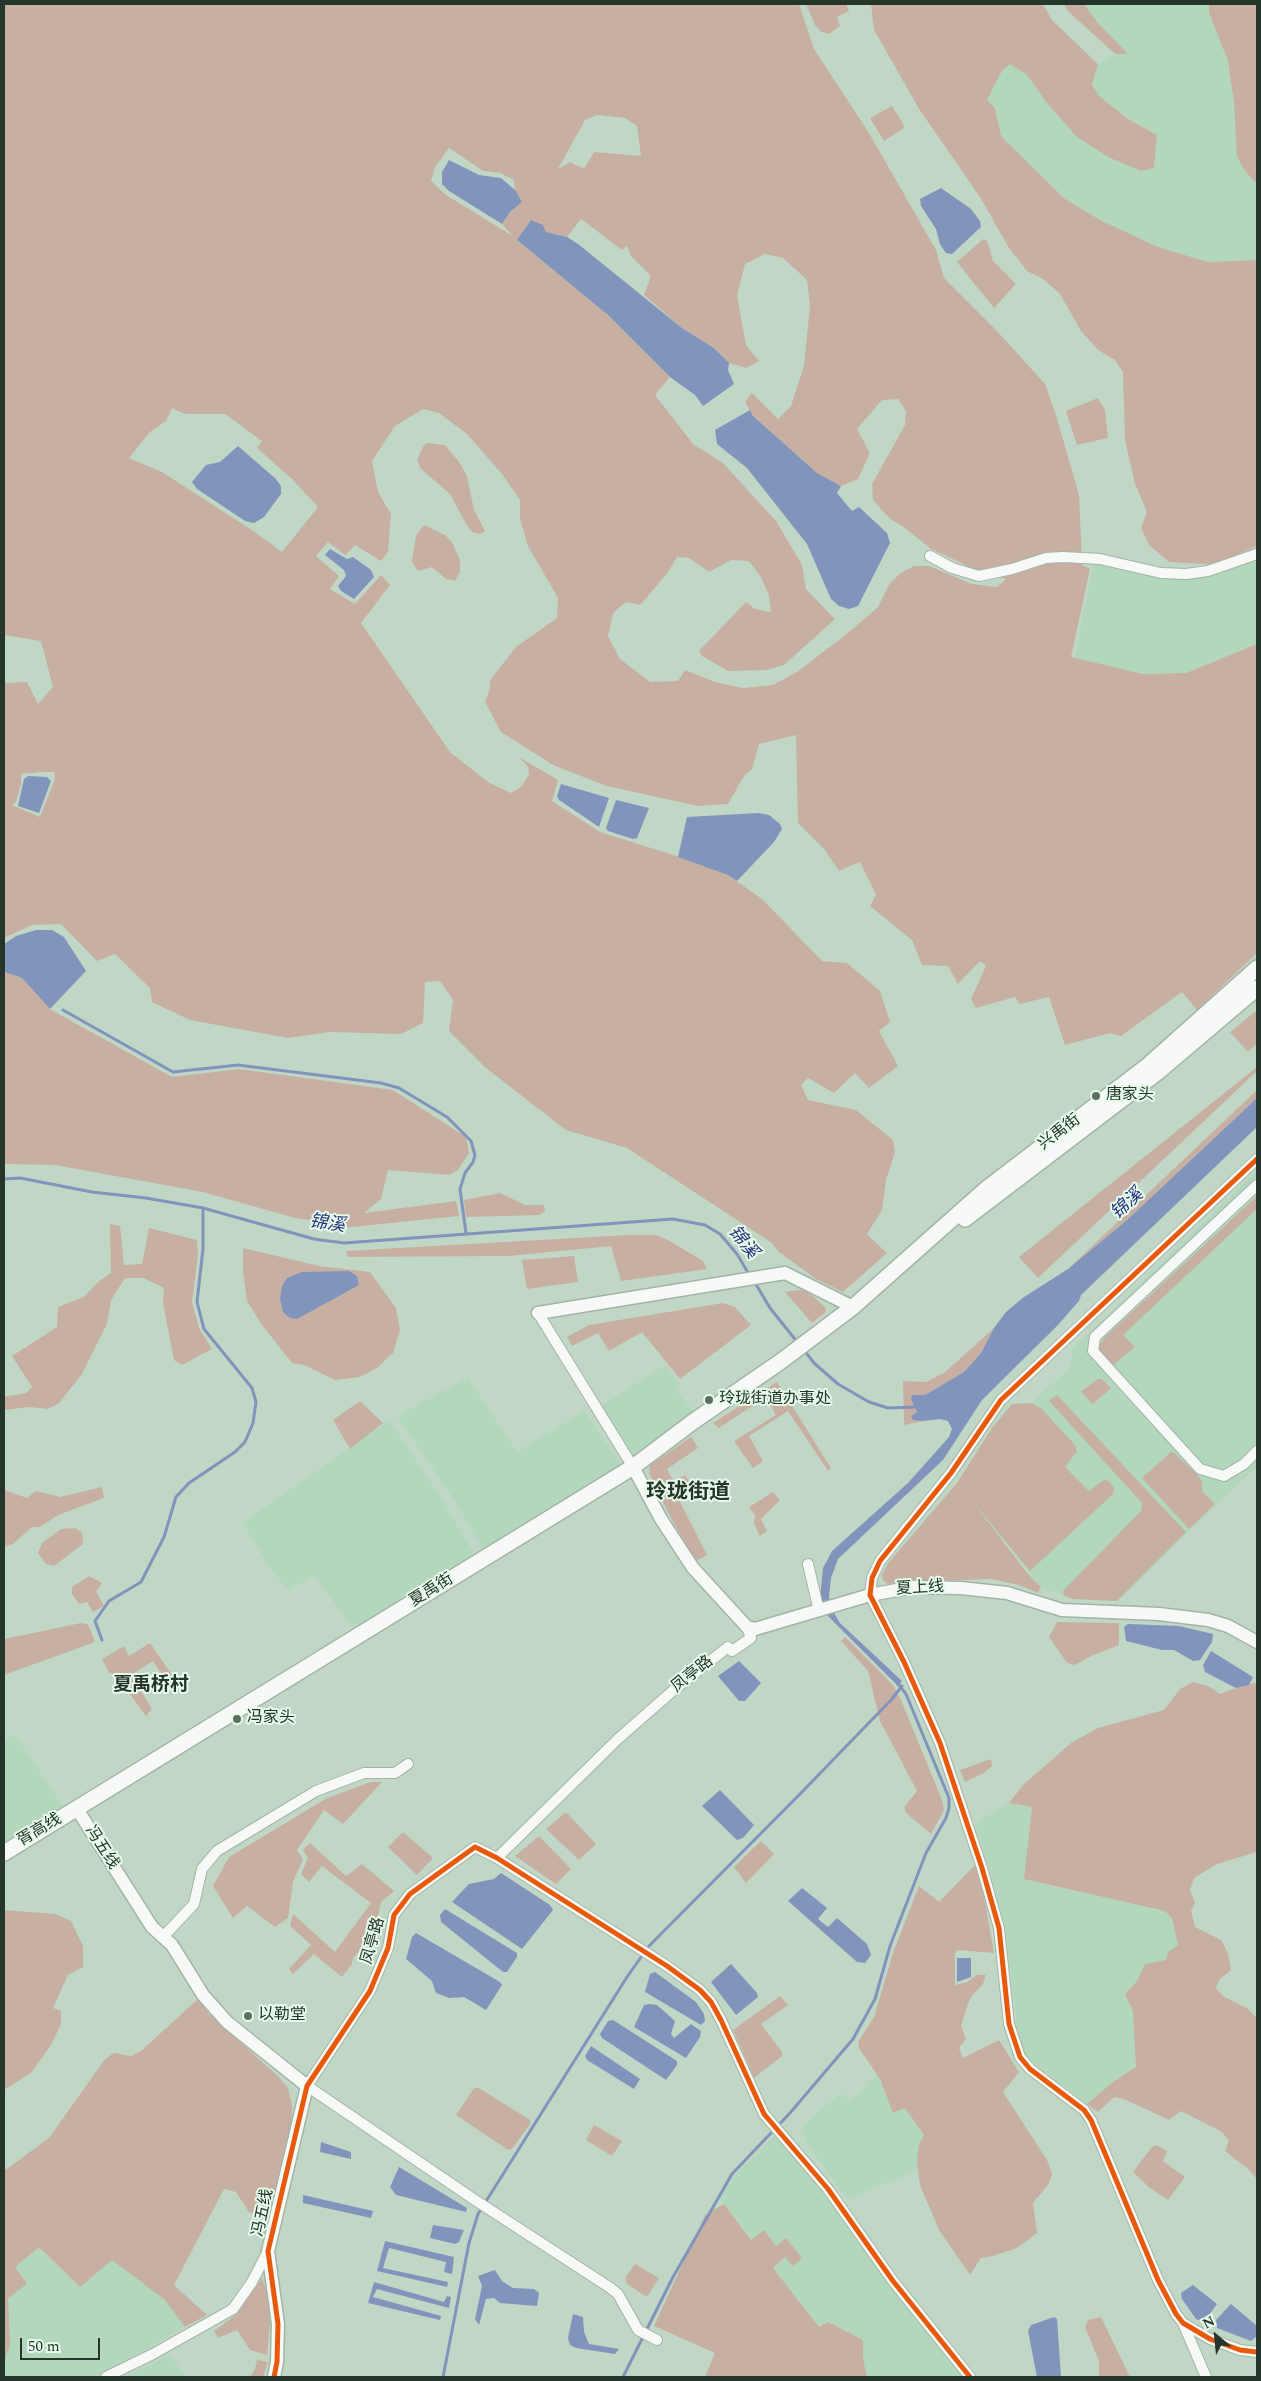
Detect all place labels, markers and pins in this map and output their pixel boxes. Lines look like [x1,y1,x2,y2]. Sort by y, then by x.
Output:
place label: 唐家头 [1106,1086,1154,1106]
marker: 唐家头 [1090,1090,1102,1102]
place label: 玲珑街道办事处 [719,1390,831,1410]
marker: 玲珑街道办事处 [703,1394,715,1406]
place label: 冯家头 [247,1709,295,1729]
marker: 冯家头 [231,1713,243,1725]
place label: 以勒堂 [258,2006,306,2026]
marker: 以勒堂 [242,2010,254,2022]

